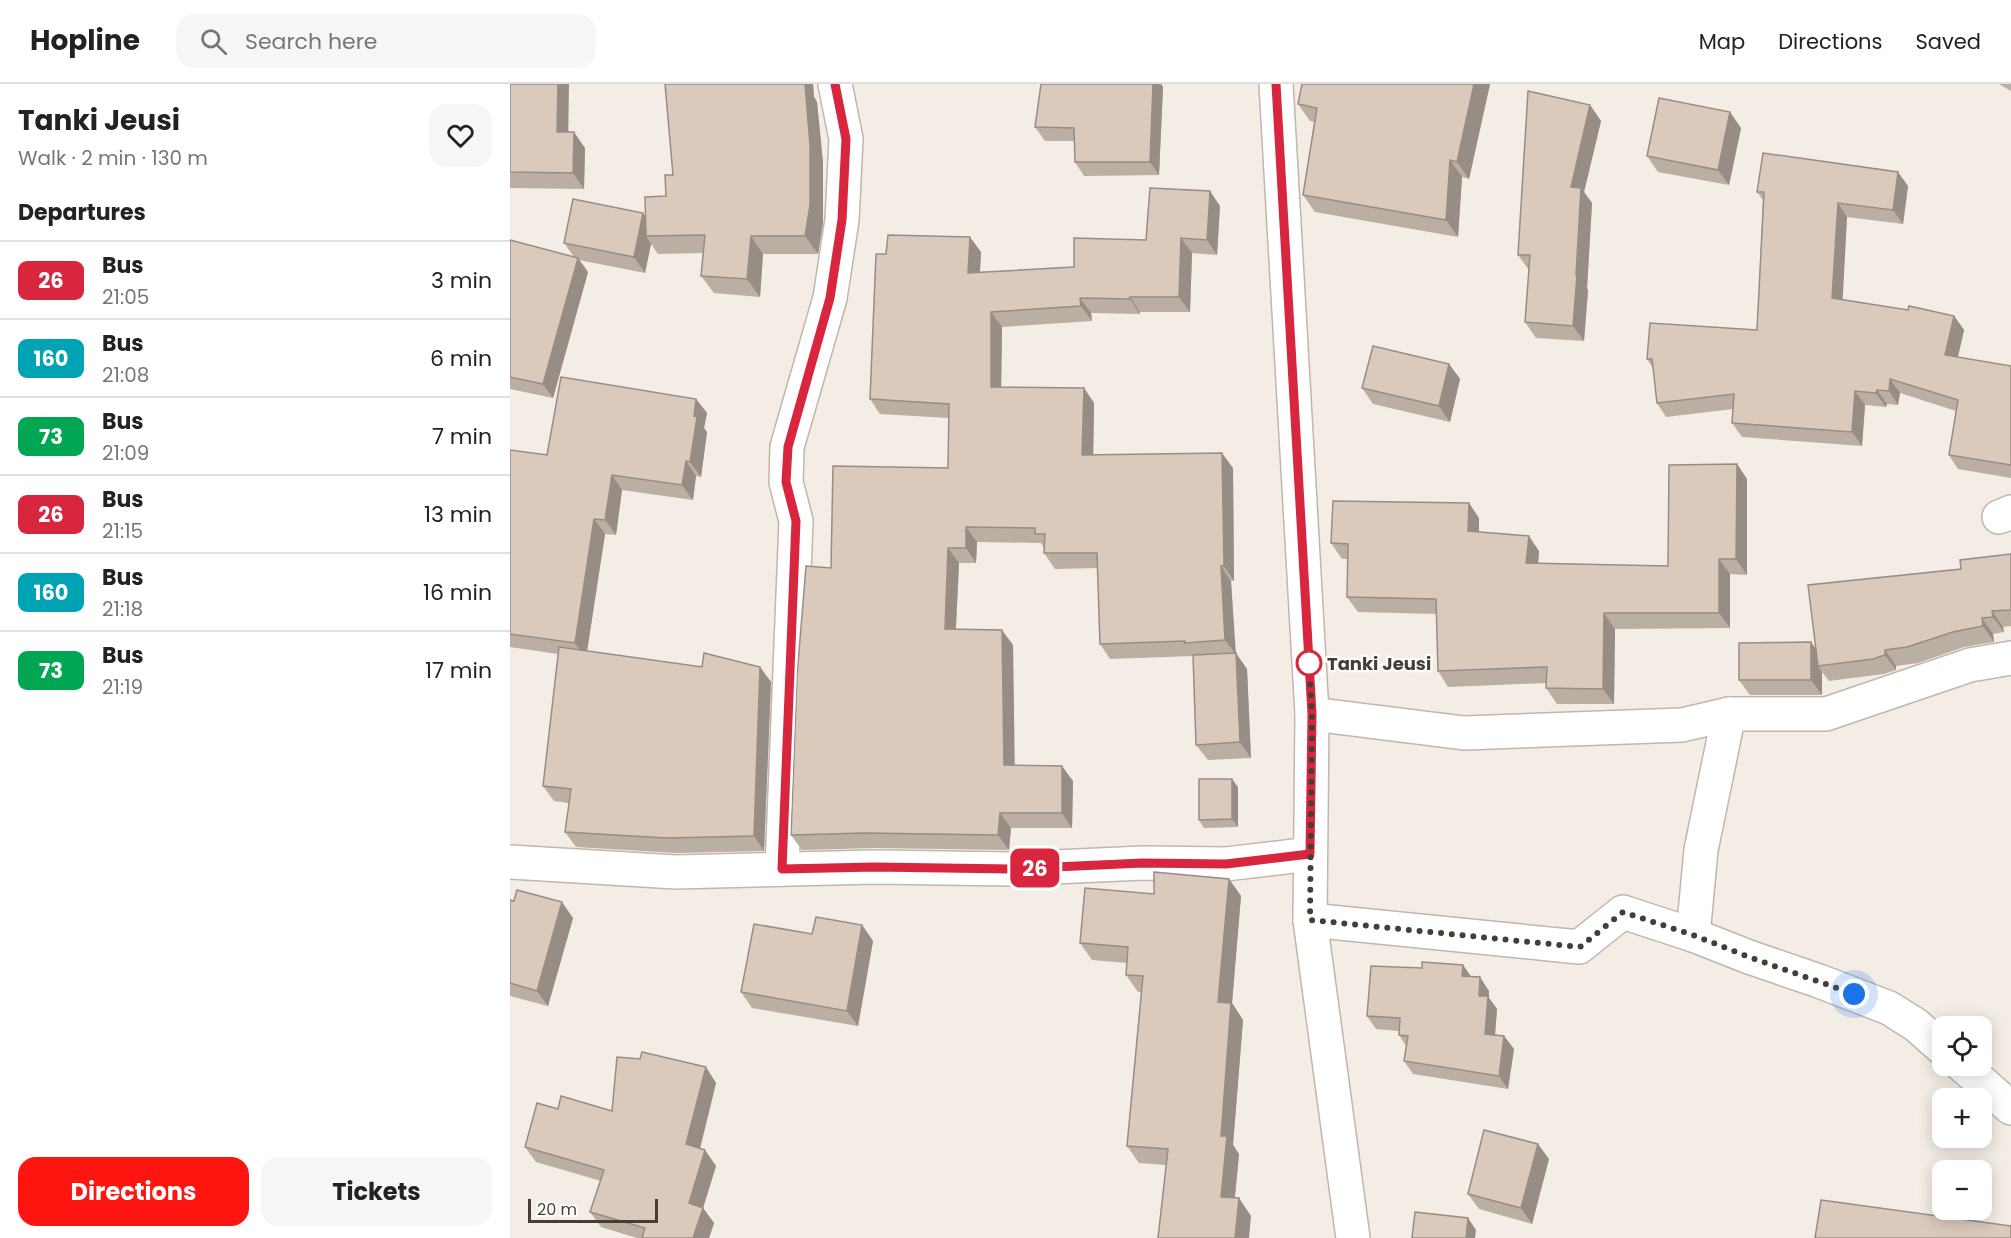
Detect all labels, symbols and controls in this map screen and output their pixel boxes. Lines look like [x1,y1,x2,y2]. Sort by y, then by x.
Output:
search box [176,14,596,68]
text: Hopline [30,21,140,60]
icon: search [197,25,230,58]
text: Search here [245,26,377,57]
text: Map [1699,27,1745,56]
text: Directions [1778,27,1882,56]
text: Saved [1915,27,1981,56]
text: Tanki Jeusi [18,101,180,140]
button: heart [429,104,492,167]
text: Walk · 2 min · 130 m [18,144,208,172]
text: Departures [18,197,146,228]
text: Bus [102,250,144,281]
text: 3 min [431,265,492,296]
text: 26 [38,266,64,295]
text: 21:05 [102,283,149,311]
text: Bus [102,328,144,359]
text: 6 min [430,343,492,374]
text: 160 [34,344,68,373]
text: 21:08 [102,361,149,389]
text: Bus [102,406,144,437]
text: 7 min [432,421,492,452]
text: 73 [39,422,63,451]
text: 21:09 [102,439,149,467]
text: Bus [102,484,144,515]
text: 13 min [424,499,492,530]
text: 26 [38,500,64,529]
text: 21:15 [102,517,143,545]
text: Bus [102,562,144,593]
text: 16 min [423,577,492,608]
text: 160 [34,578,68,607]
text: 21:18 [102,595,143,623]
text: Bus [102,640,144,671]
marker: Tanki Jeusi [1296,650,1322,676]
place label: Tanki Jeusi [1327,651,1431,676]
text: 17 min [425,655,492,686]
text: 73 [39,656,63,685]
text: 21:19 [102,673,143,701]
line badge: 26 [1008,848,1062,888]
text: 26 [1022,854,1048,883]
your location [1839,979,1869,1009]
map controls [1932,1016,1992,1220]
button: locate [1932,1016,1992,1076]
button: + [1932,1088,1992,1148]
button: Directions [18,1157,249,1226]
button: Tickets [261,1157,492,1226]
button: − [1932,1160,1992,1220]
scale bar [528,1196,658,1224]
text: 20 m [537,1198,577,1221]

